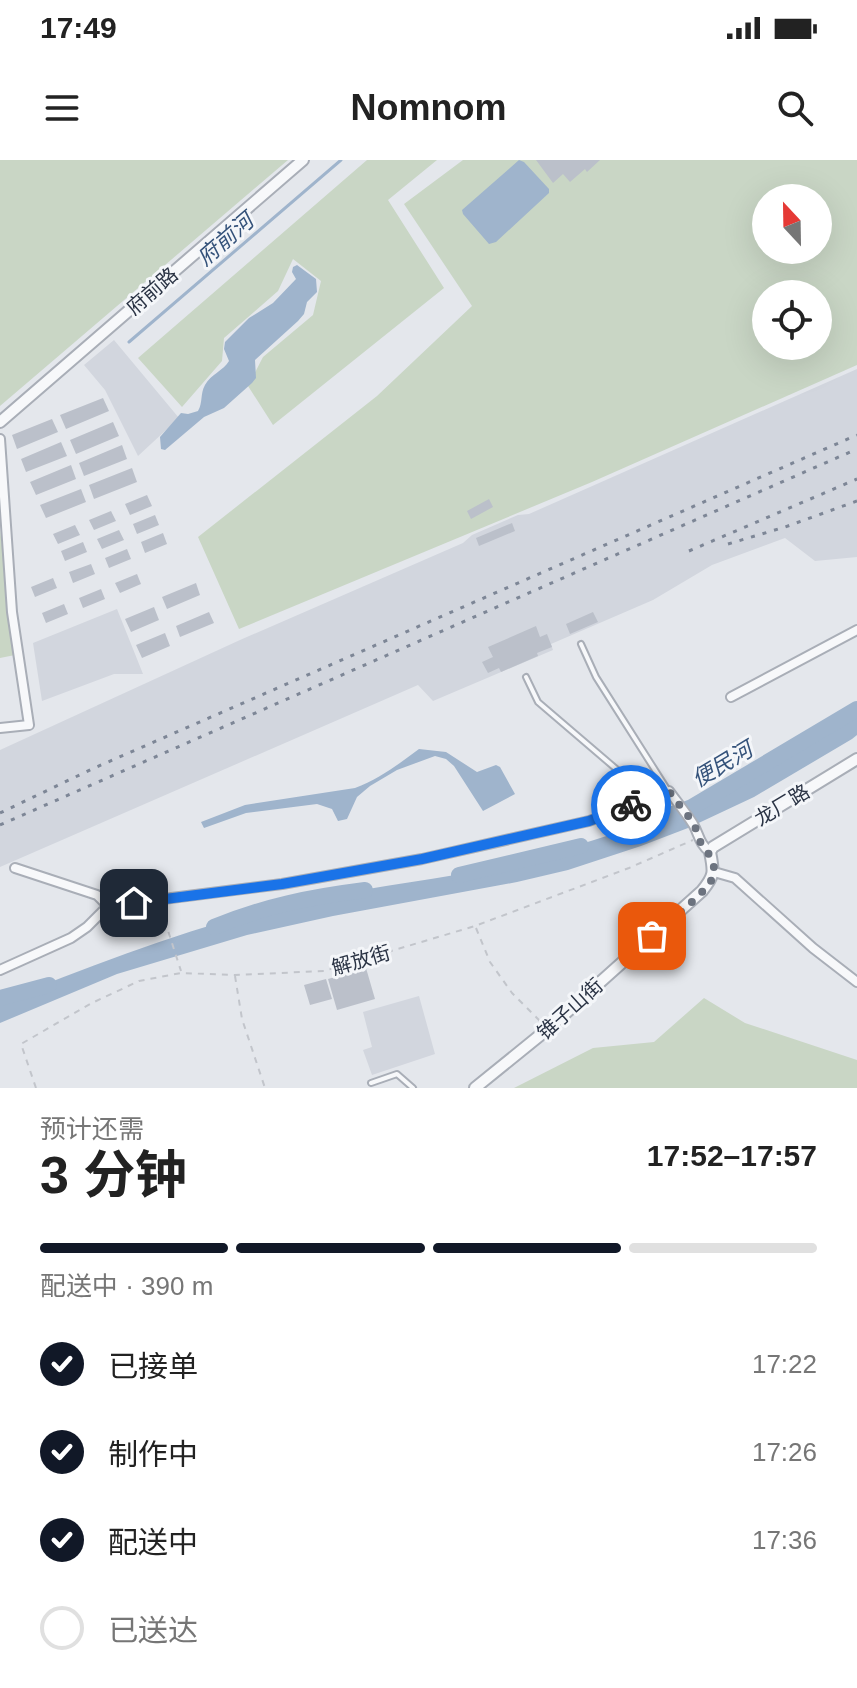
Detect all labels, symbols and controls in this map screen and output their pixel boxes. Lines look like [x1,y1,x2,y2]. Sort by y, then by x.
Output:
text: 17:49 [40,11,117,44]
icon: menu [40,86,84,130]
icon: search [773,86,817,130]
text: Nomnom [351,87,507,128]
north arrow [752,184,832,264]
map controls [752,184,832,360]
water label: 府前河 [192,206,261,270]
street label: 府前路 [122,263,182,319]
button: locate [752,280,832,360]
water label: 便民河 [688,735,760,792]
courier [591,765,671,845]
street label: 龙厂路 [751,780,813,830]
icon: bike [609,783,653,827]
pin [100,869,168,937]
icon: home [112,881,156,925]
pin [618,902,686,970]
icon: bag [630,914,674,958]
street label: 解放街 [329,941,393,979]
street label: 锥子山街 [533,974,607,1044]
text: 预计还需 [40,1114,144,1144]
text: 17:52–17:57 [647,1139,817,1172]
text: 3 分钟 [40,1146,187,1204]
text: 配送中 · 390 m [40,1271,213,1301]
icon: check [40,1342,84,1386]
text: 17:22 [752,1349,817,1379]
text: 已接单 [108,1350,198,1383]
icon: check [40,1430,84,1474]
text: 17:26 [752,1437,817,1467]
text: 制作中 [108,1438,198,1471]
icon: check [40,1518,84,1562]
text: 17:36 [752,1525,817,1555]
text: 配送中 [108,1526,198,1559]
text: 已送达 [108,1614,198,1647]

